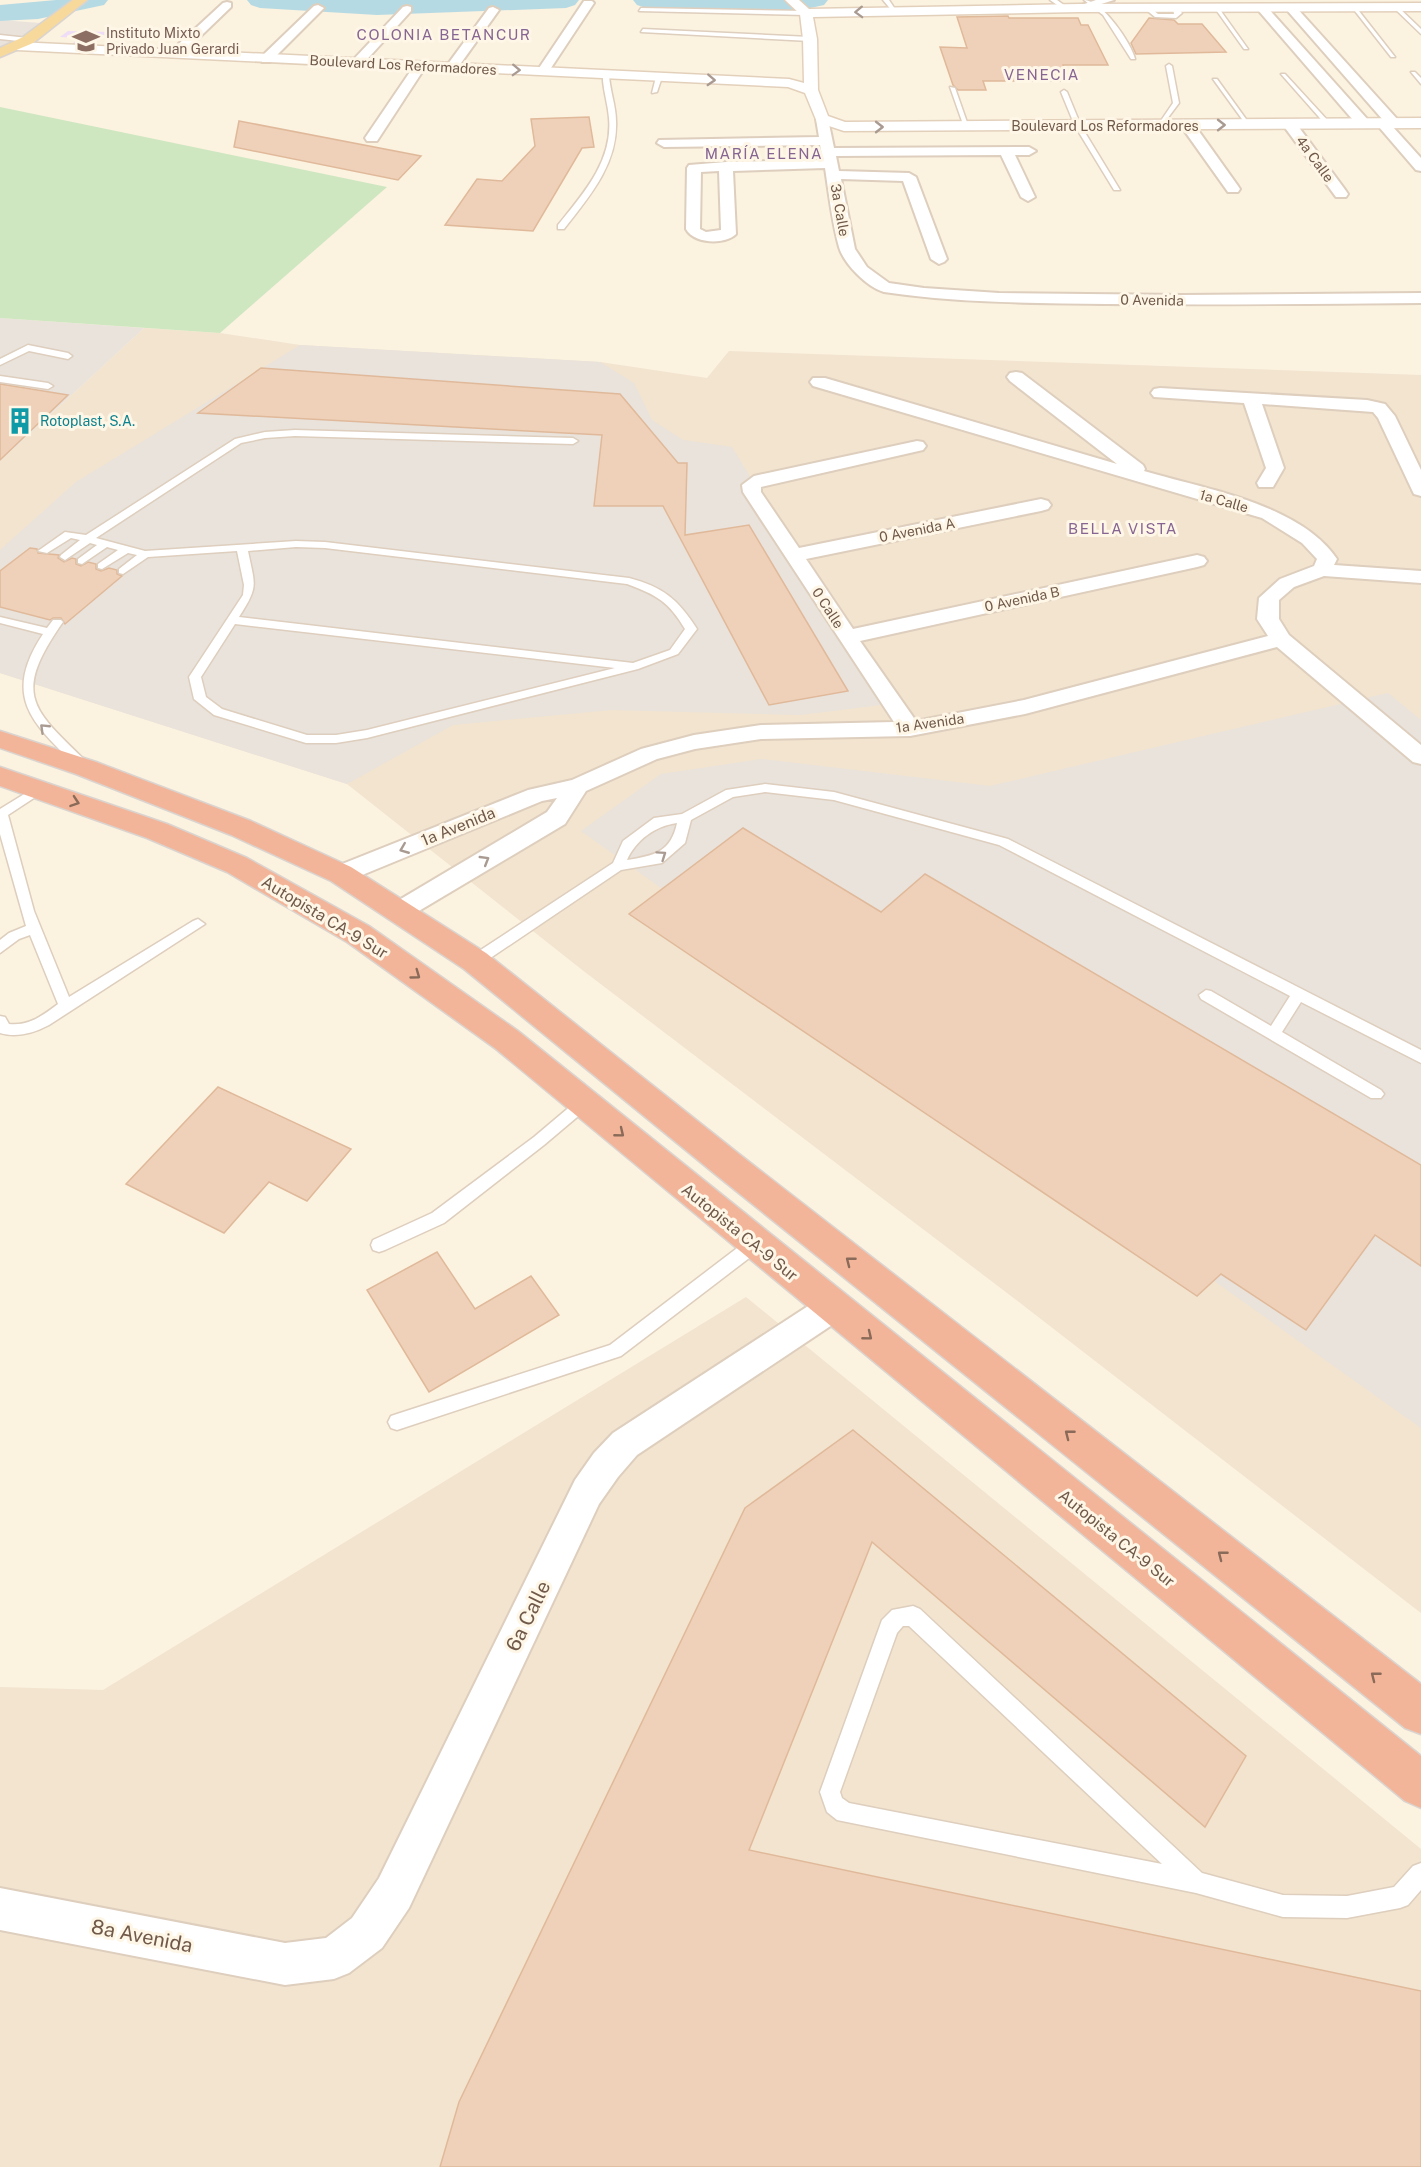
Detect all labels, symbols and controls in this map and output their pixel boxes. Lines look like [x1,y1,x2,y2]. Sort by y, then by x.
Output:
one-way arrow [854,6,863,18]
place label: Instituto Mixto Privado Juan Gerardi [106,25,239,57]
school or university icon: Instituto Mixto Privado Juan Gerardi [71,26,101,56]
district label: COLONIA BETANCUR [357,26,531,43]
street label: Boulevard Los Reformadores [309,52,497,78]
one-way arrow [512,64,521,77]
district label: VENECIA [1004,66,1080,83]
one-way arrow [707,73,716,86]
street label: Boulevard Los Reformadores [1011,118,1199,134]
one-way arrow [1217,119,1226,131]
one-way arrow [875,121,884,133]
street label: 4a Calle [1293,133,1337,185]
district label: MARÍA ELENA [705,145,823,162]
street label: 3a Calle [828,182,853,238]
street label: 0 Avenida [1120,291,1184,309]
building icon: Rotoplast, S.A. [5,406,35,436]
place label: Rotoplast, S.A. [40,413,135,429]
street label: 1a Calle [1198,486,1250,516]
street label: 0 Avenida A [878,515,956,545]
district label: BELLA VISTA [1068,520,1178,537]
street label: 0 Avenida B [983,583,1061,615]
street label: 0 Calle [809,585,847,631]
street label: 1a Avenida [895,710,965,736]
one-way arrow [40,724,51,735]
one-way arrow [69,795,80,808]
street label: 1a Avenida [418,803,498,850]
one-way arrow [399,841,409,854]
one-way arrow [655,851,666,862]
one-way arrow [479,856,489,868]
street label: Autopista CA-9 Sur [258,872,391,963]
one-way arrow [409,968,420,979]
one-way arrow [613,1125,624,1136]
street label: Autopista CA-9 Sur [678,1180,802,1285]
one-way arrow [846,1258,857,1269]
one-way arrow [861,1329,872,1340]
one-way arrow [1065,1431,1076,1442]
street label: Autopista CA-9 Sur [1055,1486,1179,1591]
one-way arrow [1218,1551,1229,1562]
street label: 6a Calle [501,1577,555,1655]
one-way arrow [1371,1672,1382,1683]
street label: 8a Avenida [89,1914,195,1958]

